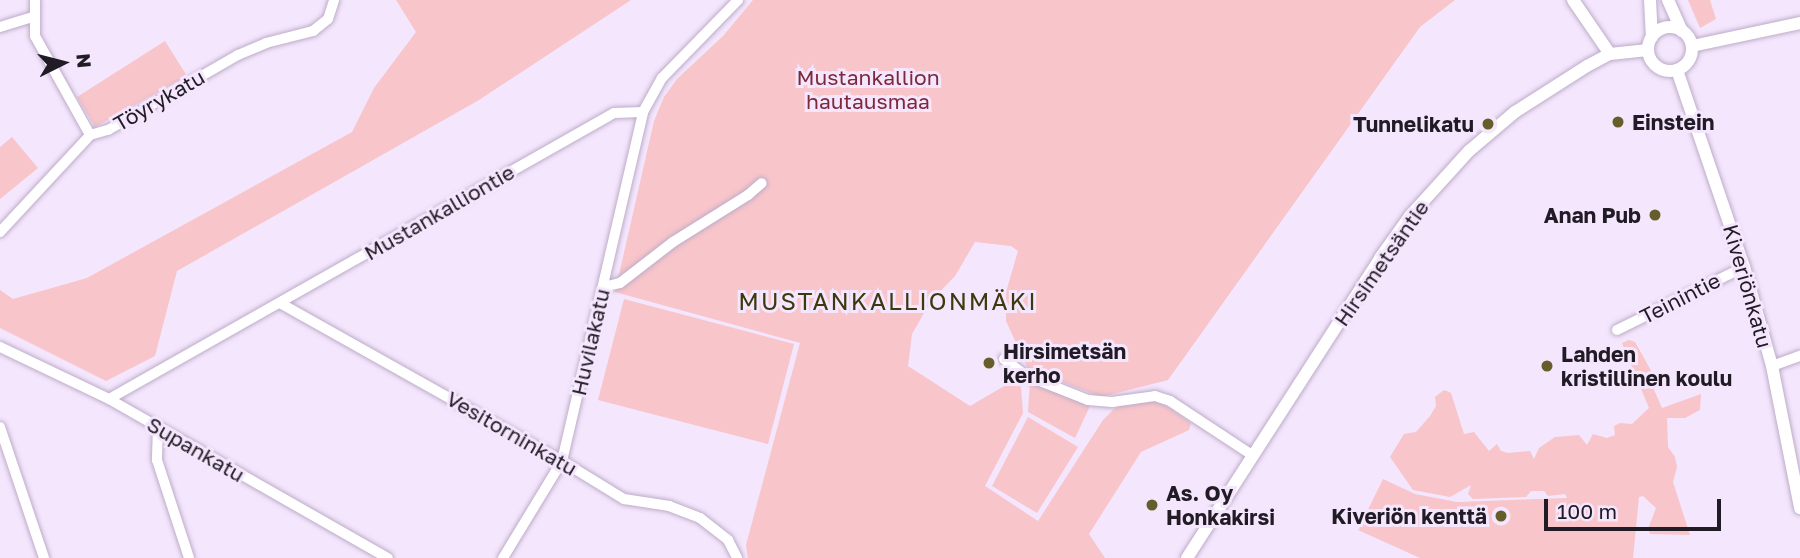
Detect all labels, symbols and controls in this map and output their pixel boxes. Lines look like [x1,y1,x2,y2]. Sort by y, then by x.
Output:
north arrow [28,28,98,98]
text: N [72,52,97,69]
street label: Töyrykatu [109,64,209,136]
park label: Mustankallion hautausmaa [796,64,940,114]
place label: Einstein [1632,109,1714,135]
place label: Tunnelikatu [1353,111,1474,137]
marker: Einstein [1610,114,1626,130]
marker: Tunnelikatu [1480,116,1496,132]
street label: Mustankalliontie [359,159,519,265]
street label: Hirsimetsäntie [1328,195,1434,331]
place label: Anan Pub [1544,202,1641,228]
marker: Anan Pub [1647,207,1663,223]
street label: Kiveriönkatu [1718,221,1778,351]
street label: Teinintie [1636,267,1724,329]
street label: Huvilakatu [565,286,615,398]
district label: MUSTANKALLIONMÄKI [740,287,1036,315]
place label: Hirsimetsän kerho [1003,338,1126,388]
place label: Lahden kristillinen koulu [1561,341,1732,391]
marker: Hirsimetsän kerho [981,355,997,371]
marker: Lahden kristillinen koulu [1539,358,1555,374]
street label: Vesitorninkatu [442,385,582,481]
street label: Supankatu [143,411,249,487]
place label: As. Oy Honkakirsi [1166,480,1275,530]
scale bar [1548,484,1725,528]
marker: As. Oy Honkakirsi [1144,497,1160,513]
text: 100 m [1557,498,1617,524]
place label: Kiveriön kenttä [1331,503,1487,529]
marker: Kiveriön kenttä [1493,508,1509,524]

